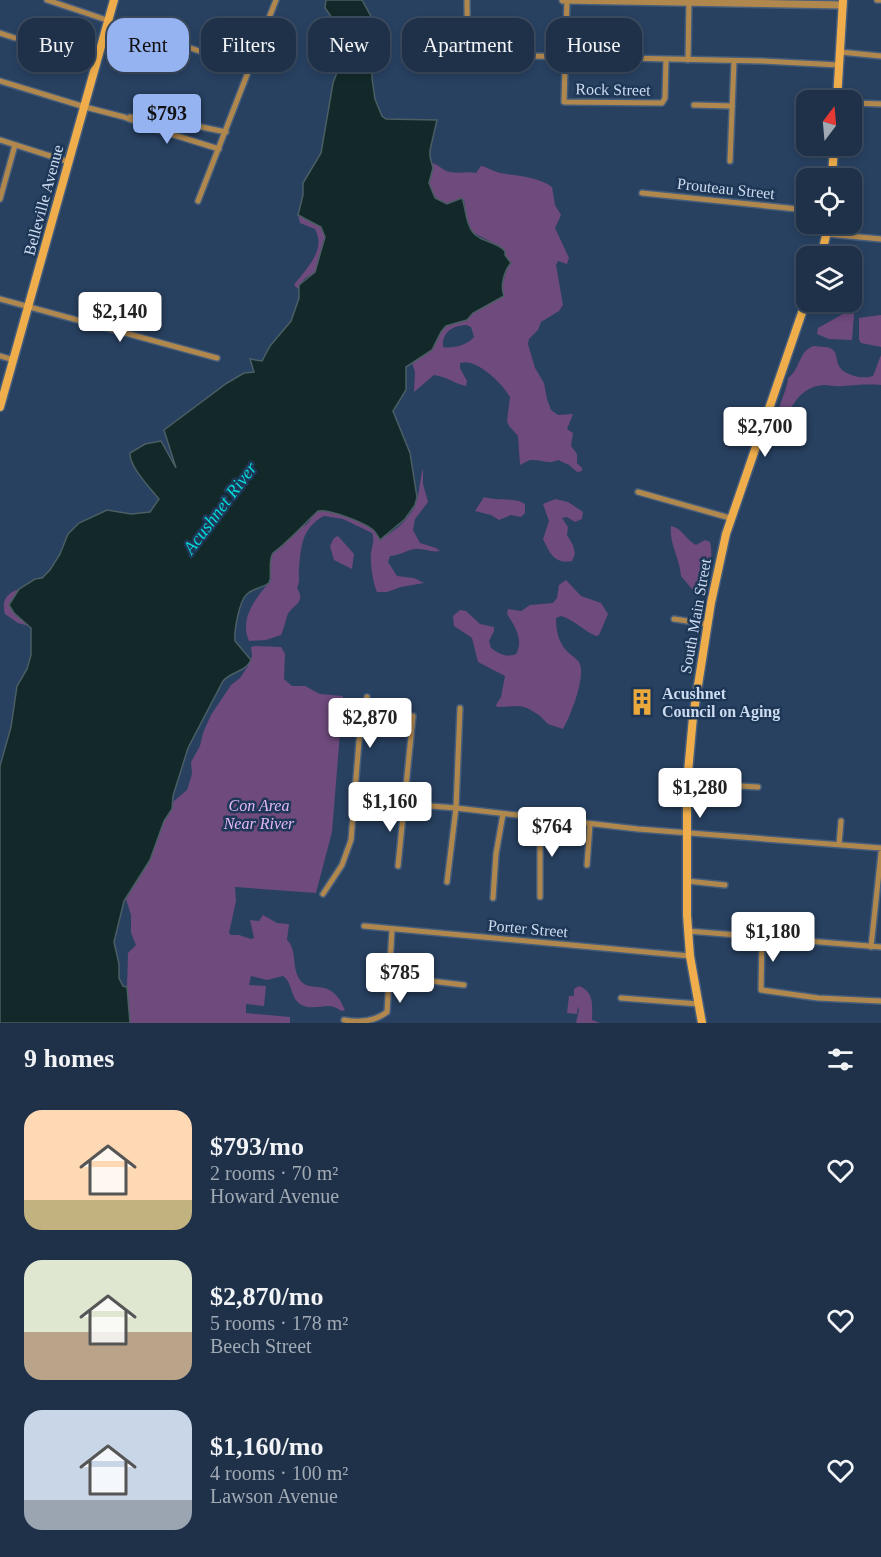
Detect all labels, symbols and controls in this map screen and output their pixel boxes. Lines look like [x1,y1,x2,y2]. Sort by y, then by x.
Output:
chip: Buy [18,18,95,72]
chip: Rent [107,18,189,72]
chip: Filters [201,18,296,72]
chip: New [308,18,390,72]
chip: Apartment [402,18,534,72]
chip: House [546,18,642,72]
street label: Rock Street [575,80,651,99]
north arrow [796,90,862,156]
map controls [796,90,862,312]
pin: $793 [131,94,203,145]
text: $793 [147,102,187,124]
street label: Belleville Avenue [21,143,66,257]
button: locate [796,168,862,234]
street label: Prouteau Street [676,175,776,202]
button: layers [796,246,862,312]
pin: $2,140 [71,292,169,343]
text: $2,140 [93,300,148,322]
pin: $2,700 [716,407,814,458]
text: $2,700 [738,415,793,437]
water label: Acushnet River [178,457,262,559]
street label: South Main Street [677,557,714,675]
place label: Acushnet Council on Aging [662,685,780,721]
building icon: Acushnet Council on Aging [627,687,657,717]
pin: $2,870 [321,698,419,749]
text: $2,870 [343,706,398,728]
pin: $1,280 [651,768,749,819]
text: $1,280 [673,776,728,798]
pin: $1,160 [341,782,439,833]
text: $1,160 [363,790,418,812]
park label: Con Area Near River [223,797,295,832]
pin: $764 [516,807,588,858]
text: $764 [532,815,572,837]
pin: $1,180 [724,912,822,963]
street label: Porter Street [487,917,569,941]
text: $1,180 [746,920,801,942]
pin: $785 [364,953,436,1004]
text: $785 [380,961,420,983]
icon: filters [824,1043,857,1076]
text: 9 homes [24,1044,114,1073]
text: $793/mo [210,1132,304,1161]
icon: home [72,1134,144,1206]
icon: heart [824,1154,857,1187]
text: 2 rooms · 70 m² [210,1162,338,1184]
text: Howard Avenue [210,1185,339,1207]
text: $2,870/mo [210,1282,323,1311]
icon: home [72,1284,144,1356]
icon: heart [824,1304,857,1337]
text: 5 rooms · 178 m² [210,1312,348,1334]
text: Beech Street [210,1335,312,1357]
text: $1,160/mo [210,1432,323,1461]
icon: home [72,1434,144,1506]
icon: heart [824,1454,857,1487]
text: 4 rooms · 100 m² [210,1462,348,1484]
text: Lawson Avenue [210,1485,338,1507]

